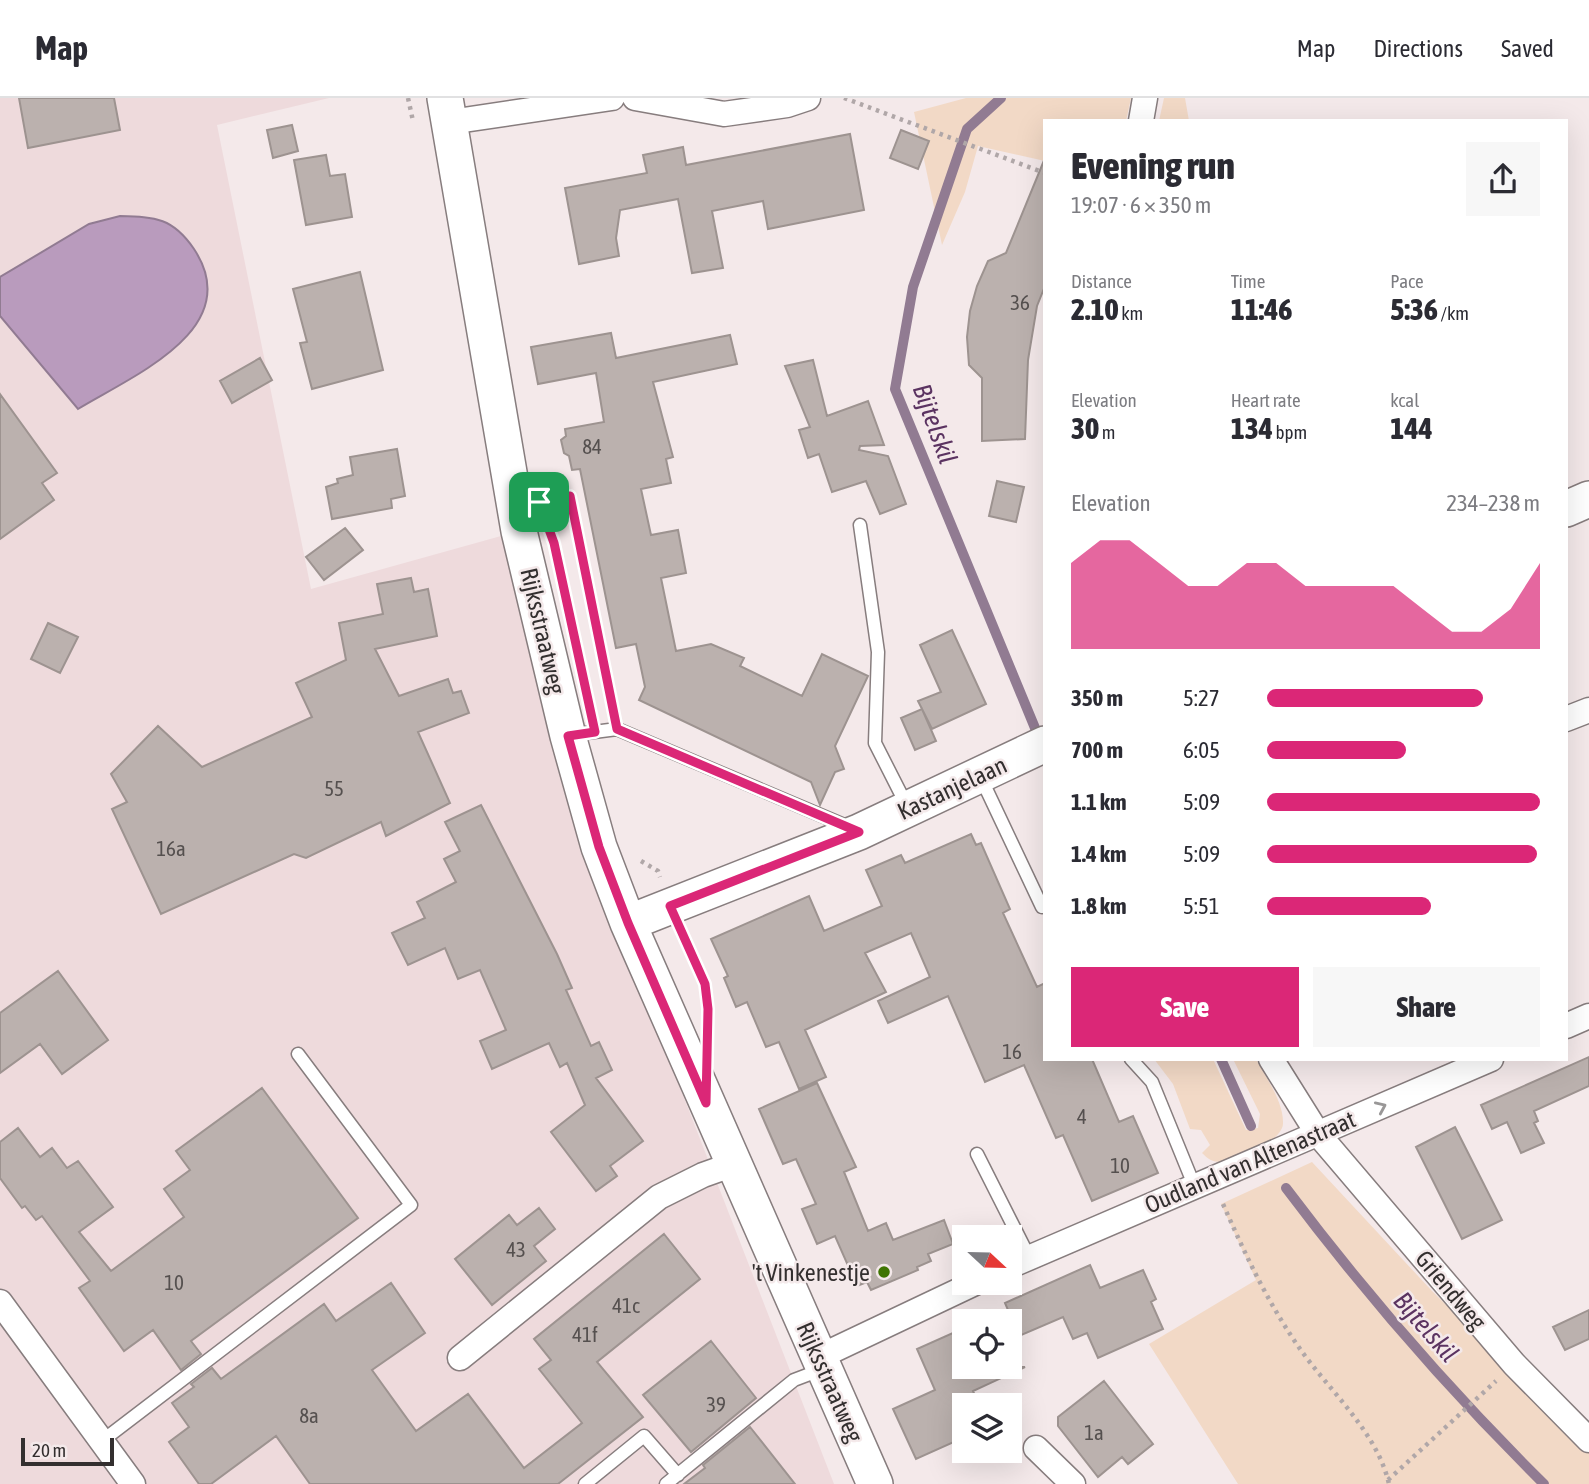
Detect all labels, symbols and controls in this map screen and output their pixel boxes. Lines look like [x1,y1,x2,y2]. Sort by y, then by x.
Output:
text: Map [35,29,88,67]
text: Map [1297,35,1335,62]
text: Directions [1373,35,1463,62]
text: Saved [1501,35,1554,62]
button: share [1466,142,1540,216]
text: Evening run [1071,144,1235,187]
text: 19:07 · 6 × 350 m [1071,192,1211,218]
text: Distance [1071,270,1132,292]
text: Time [1231,270,1265,292]
text: Pace [1390,270,1424,292]
house number: 36 [1010,290,1030,314]
text: 2.10 [1071,292,1119,326]
text: 11:46 [1231,292,1292,326]
text: 5:36 [1390,292,1438,326]
text: km [1119,302,1143,324]
text: /km [1438,302,1469,324]
water label: Bijtelskil [907,380,963,468]
text: Elevation [1071,389,1137,411]
text: Heart rate [1231,389,1301,411]
text: kcal [1390,389,1419,411]
text: 30 [1071,411,1099,445]
text: 134 [1231,411,1273,445]
text: 144 [1390,411,1433,445]
text: m [1099,421,1116,443]
text: bpm [1273,421,1307,443]
house number: 84 [582,434,602,458]
pin [509,472,569,532]
icon: arrive [520,483,558,521]
text: Elevation [1071,490,1151,516]
text: 234–238 m [1446,490,1540,516]
street label: Rijksstraatweg [515,565,571,697]
text: 350 m [1071,685,1123,711]
text: 5:27 [1183,685,1220,711]
text: 700 m [1071,737,1123,763]
text: 6:05 [1183,737,1220,763]
street label: Kastanjelaan [893,751,1011,825]
house number: 55 [324,776,344,800]
text: 1.1 km [1071,789,1127,815]
text: 5:09 [1183,789,1220,815]
house number: 16a [156,836,186,860]
text: 1.4 km [1071,841,1127,867]
text: 5:09 [1183,841,1220,867]
text: 1.8 km [1071,893,1127,919]
text: 5:51 [1183,893,1220,919]
button: Save [1071,967,1299,1047]
button: Share [1313,967,1540,1047]
house number: 16 [1002,1039,1022,1063]
one-way arrow [1374,1101,1386,1115]
house number: 4 [1077,1104,1087,1128]
street label: Oudland van Altenastraat [1141,1105,1359,1219]
house number: 10 [1110,1153,1130,1177]
north arrow [952,1225,1022,1295]
map controls [952,1225,1022,1463]
house number: 43 [506,1237,526,1261]
street label: Griendweg [1410,1245,1492,1335]
place label: 't Vinkenestje [752,1259,870,1286]
marker: 't Vinkenestje [876,1264,892,1280]
house number: 10 [164,1270,184,1294]
water label: Bijtelskil [1387,1286,1465,1368]
house number: 41c [612,1293,640,1317]
button: locate [952,1309,1022,1379]
street label: Rijksstraatweg [792,1318,869,1447]
house number: 41f [572,1322,598,1346]
house number: 39 [706,1392,726,1416]
button: layers [952,1393,1022,1463]
house number: 8a [299,1403,319,1427]
house number: 1a [1084,1420,1104,1444]
scale bar [21,1435,114,1467]
text: 20 m [32,1439,66,1461]

